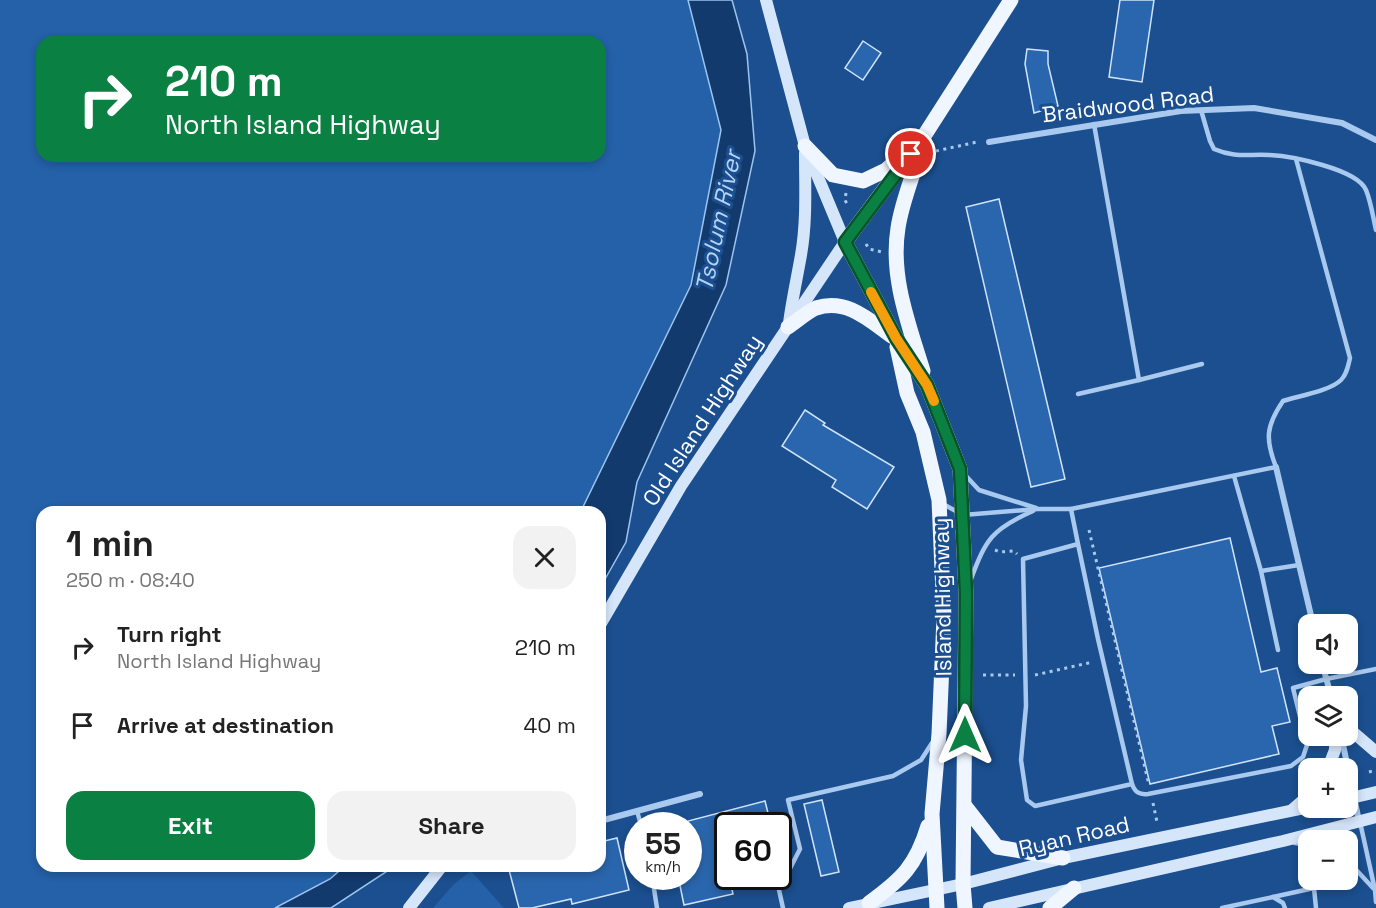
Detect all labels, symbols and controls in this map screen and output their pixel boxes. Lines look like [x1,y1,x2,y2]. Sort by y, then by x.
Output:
text: 210 m [165,55,283,108]
icon: right [66,60,144,138]
street label: Braidwood Road [1040,80,1216,128]
text: North Island Highway [165,107,441,142]
pin [885,128,936,179]
icon: arrive [894,137,927,170]
water label: Tsolum River [688,145,749,294]
street label: Old Island Highway [636,329,768,511]
street label: Island Highway [927,517,957,677]
text: 1 min [66,521,154,567]
button: close [513,526,576,589]
text: 250 m · 08:40 [66,567,195,593]
map controls [1298,614,1358,890]
button: sound [1298,614,1358,674]
text: Turn right [117,620,222,648]
icon: right [66,631,99,664]
text: 210 m [515,633,576,661]
text: North Island Highway [117,648,321,674]
button: layers [1298,686,1358,746]
position arrow [933,703,997,767]
icon: arrive [66,709,99,742]
text: Arrive at destination [117,711,334,739]
text: 40 m [524,711,576,739]
button: + [1298,758,1358,818]
button: Exit [66,791,315,860]
button: Share [327,791,576,860]
street label: Ryan Road [1016,810,1132,862]
speed limit sign: 60 [714,812,792,890]
text: 55 [645,824,681,863]
button: − [1298,830,1358,890]
text: km/h [645,857,681,876]

